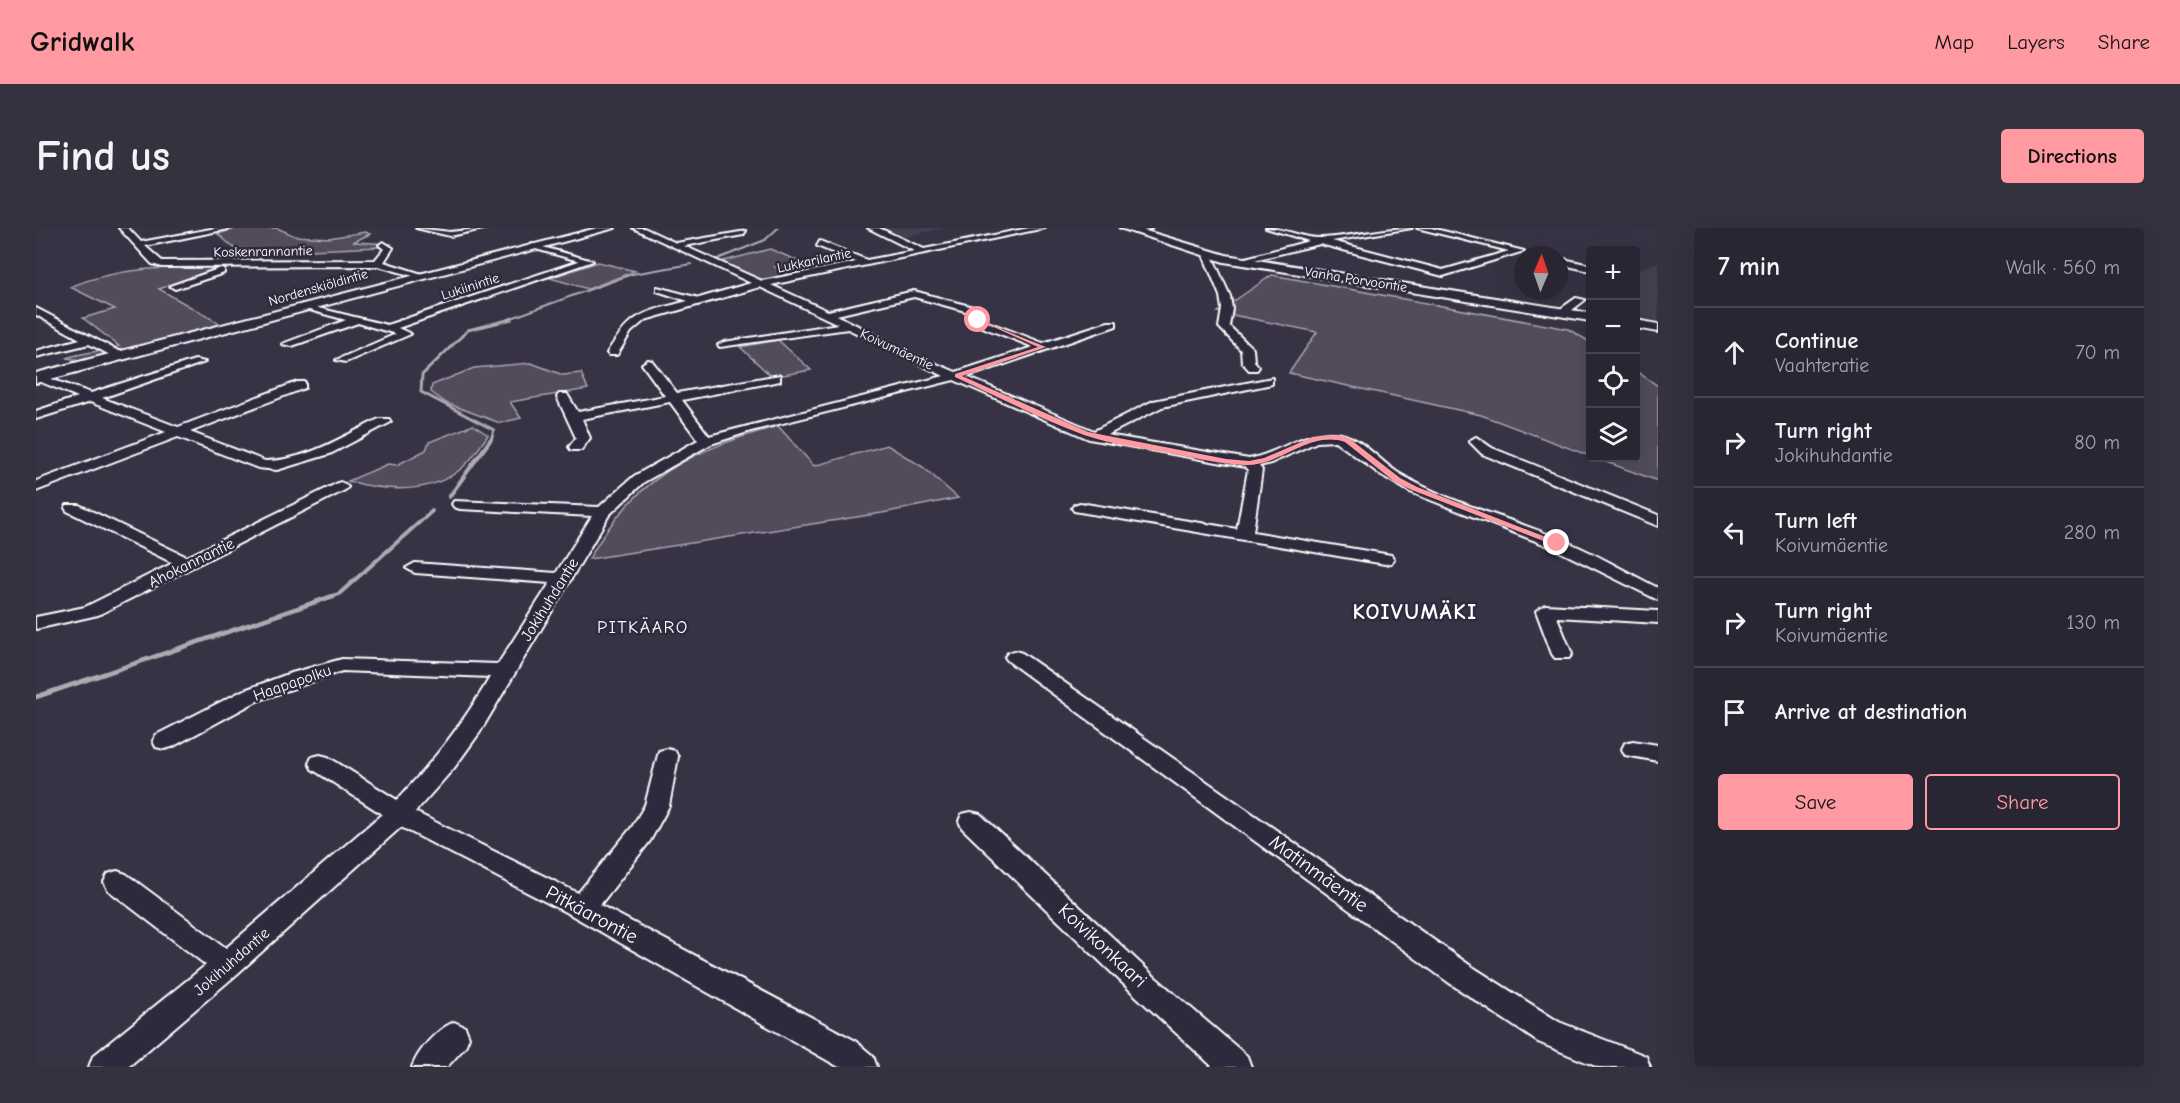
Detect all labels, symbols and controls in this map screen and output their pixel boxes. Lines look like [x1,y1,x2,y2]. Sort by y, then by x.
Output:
text: Gridwalk [30,26,134,58]
text: Map [1935,30,1974,54]
text: Layers [2007,30,2065,54]
text: Share [2098,30,2150,54]
button: Directions [2001,129,2144,183]
text: Find us [36,132,170,181]
street label: Koskenrannantie [213,242,313,261]
street label: Lukkarilantie [775,244,853,277]
north arrow [1514,246,1568,300]
map controls [1586,246,1640,462]
button: + [1586,246,1640,300]
text: 7 min [1718,252,1780,282]
text: Walk · 560 m [2006,256,2120,279]
street label: Vanha Porvoontie [1303,263,1408,296]
street label: Nordenskiöldintie [266,265,370,310]
street label: Lukiinintie [439,269,501,304]
button: − [1586,300,1640,354]
route start [964,306,990,332]
street label: Koivumäentie [857,325,936,374]
text: Continue [1775,328,1858,354]
icon: ahead [1718,336,1751,369]
text: 70 m [2075,341,2120,364]
button: locate [1586,354,1640,408]
text: Vaahteratie [1775,354,1869,377]
button: layers [1586,408,1640,462]
text: Turn right [1775,418,1872,444]
icon: right [1718,426,1751,459]
text: 80 m [2074,431,2120,454]
text: Jokihuhdantie [1775,444,1893,467]
text: Turn left [1775,508,1857,534]
icon: left [1718,516,1751,549]
text: 280 m [2064,521,2120,544]
route end [1543,529,1569,555]
street label: Ahokannantie [146,534,237,591]
text: Koivumäentie [1775,534,1888,557]
street label: Jokihuhdantie [517,555,582,644]
text: Turn right [1775,598,1872,624]
district label: KOIVUMÄKI [1352,599,1478,625]
icon: right [1718,606,1751,639]
text: 130 m [2067,611,2120,634]
district label: PITKÄARO [597,617,689,638]
text: Koivumäentie [1775,624,1888,647]
street label: Haapapolku [251,661,334,705]
icon: arrive [1718,696,1751,729]
text: Arrive at destination [1775,699,1967,725]
button: Save [1718,774,1913,830]
button: Share [1925,774,2120,830]
street label: Matinmäentie [1265,830,1373,917]
street label: Pitkäarontie [542,881,642,948]
street label: Koivikonkaari [1054,899,1152,992]
street label: Jokihuhdantie [190,924,273,999]

